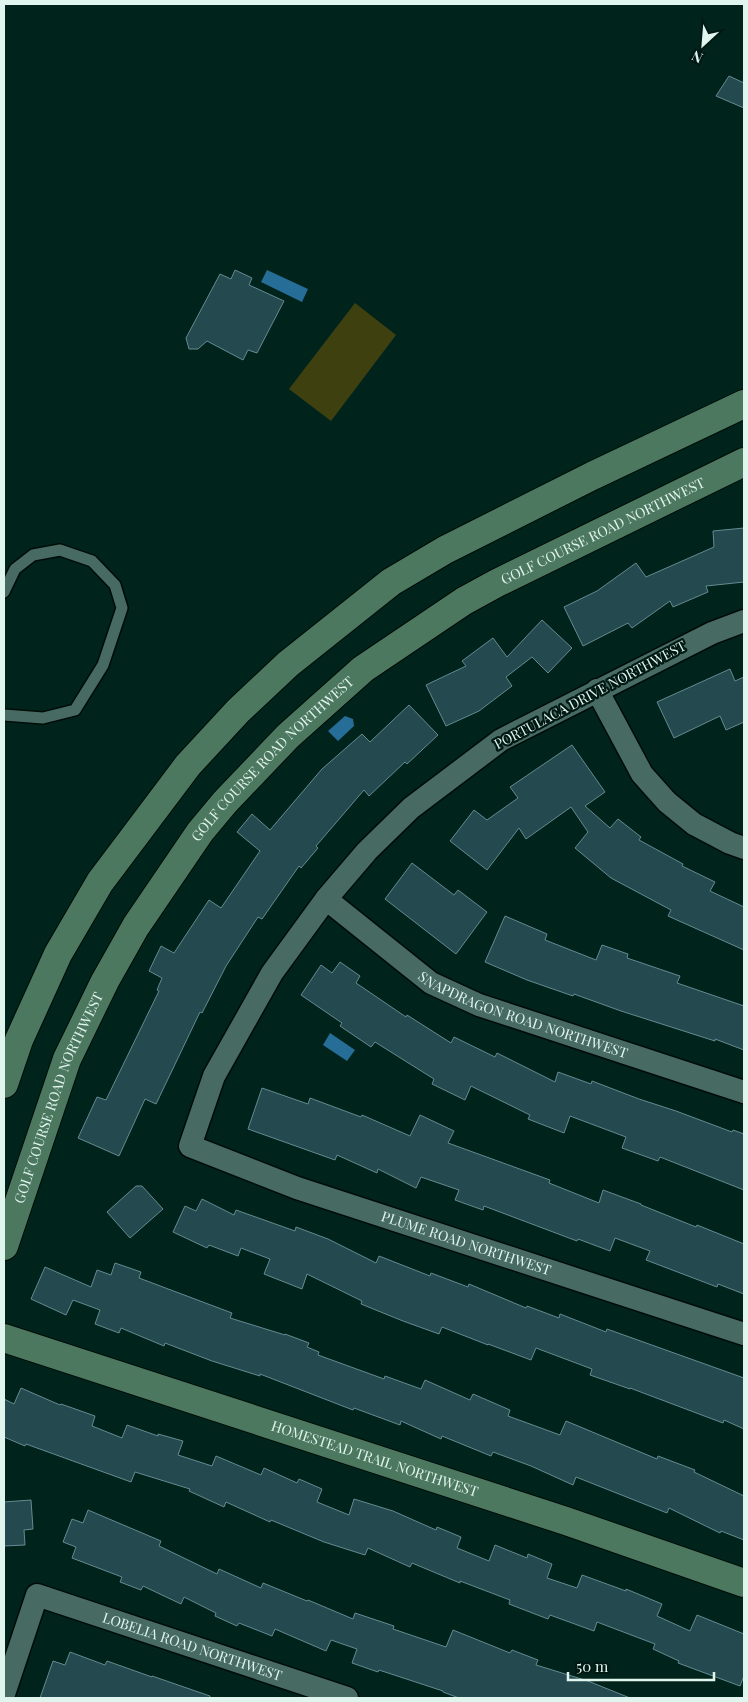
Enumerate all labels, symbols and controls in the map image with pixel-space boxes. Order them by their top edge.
north arrow [678,20,728,70]
text: N [688,46,706,68]
street label: GOLF COURSE ROAD NORTHWEST [497,473,708,589]
street label: PORTULACA DRIVE NORTHWEST [490,636,689,753]
street label: GOLF COURSE ROAD NORTHWEST [186,672,358,845]
street label: SNAPDRAGON ROAD NORTHWEST [415,967,631,1062]
street label: GOLF COURSE ROAD NORTHWEST [9,989,107,1206]
street label: PLUME ROAD NORTHWEST [379,1206,554,1279]
street label: HOMESTEAD TRAIL NORTHWEST [269,1416,481,1501]
street label: LOBELIA ROAD NORTHWEST [100,1607,285,1685]
scale bar [568,1650,714,1682]
text: 50 m [576,1656,609,1676]

